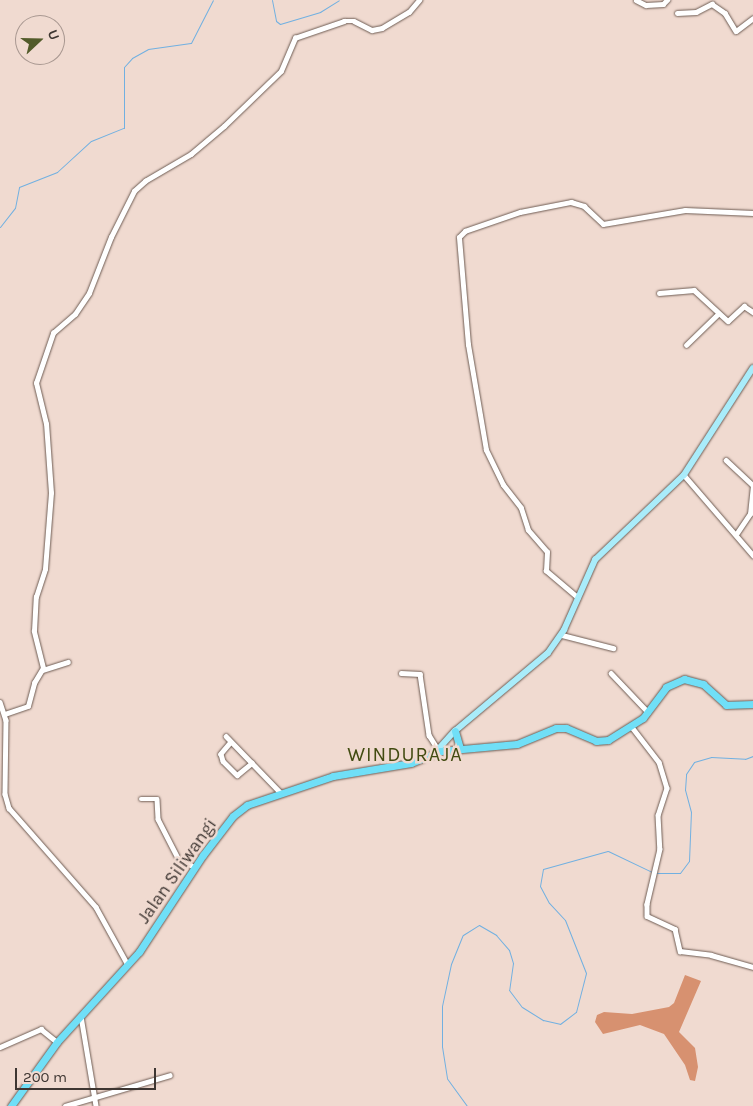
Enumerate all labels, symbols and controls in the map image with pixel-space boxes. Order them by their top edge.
north arrow [15,15,65,65]
text: U [44,27,63,42]
district label: WINDURAJA [346,742,464,766]
street label: Jalan Siliwangi [133,814,221,928]
scale bar [18,1058,159,1090]
text: 200 m [23,1068,67,1086]

